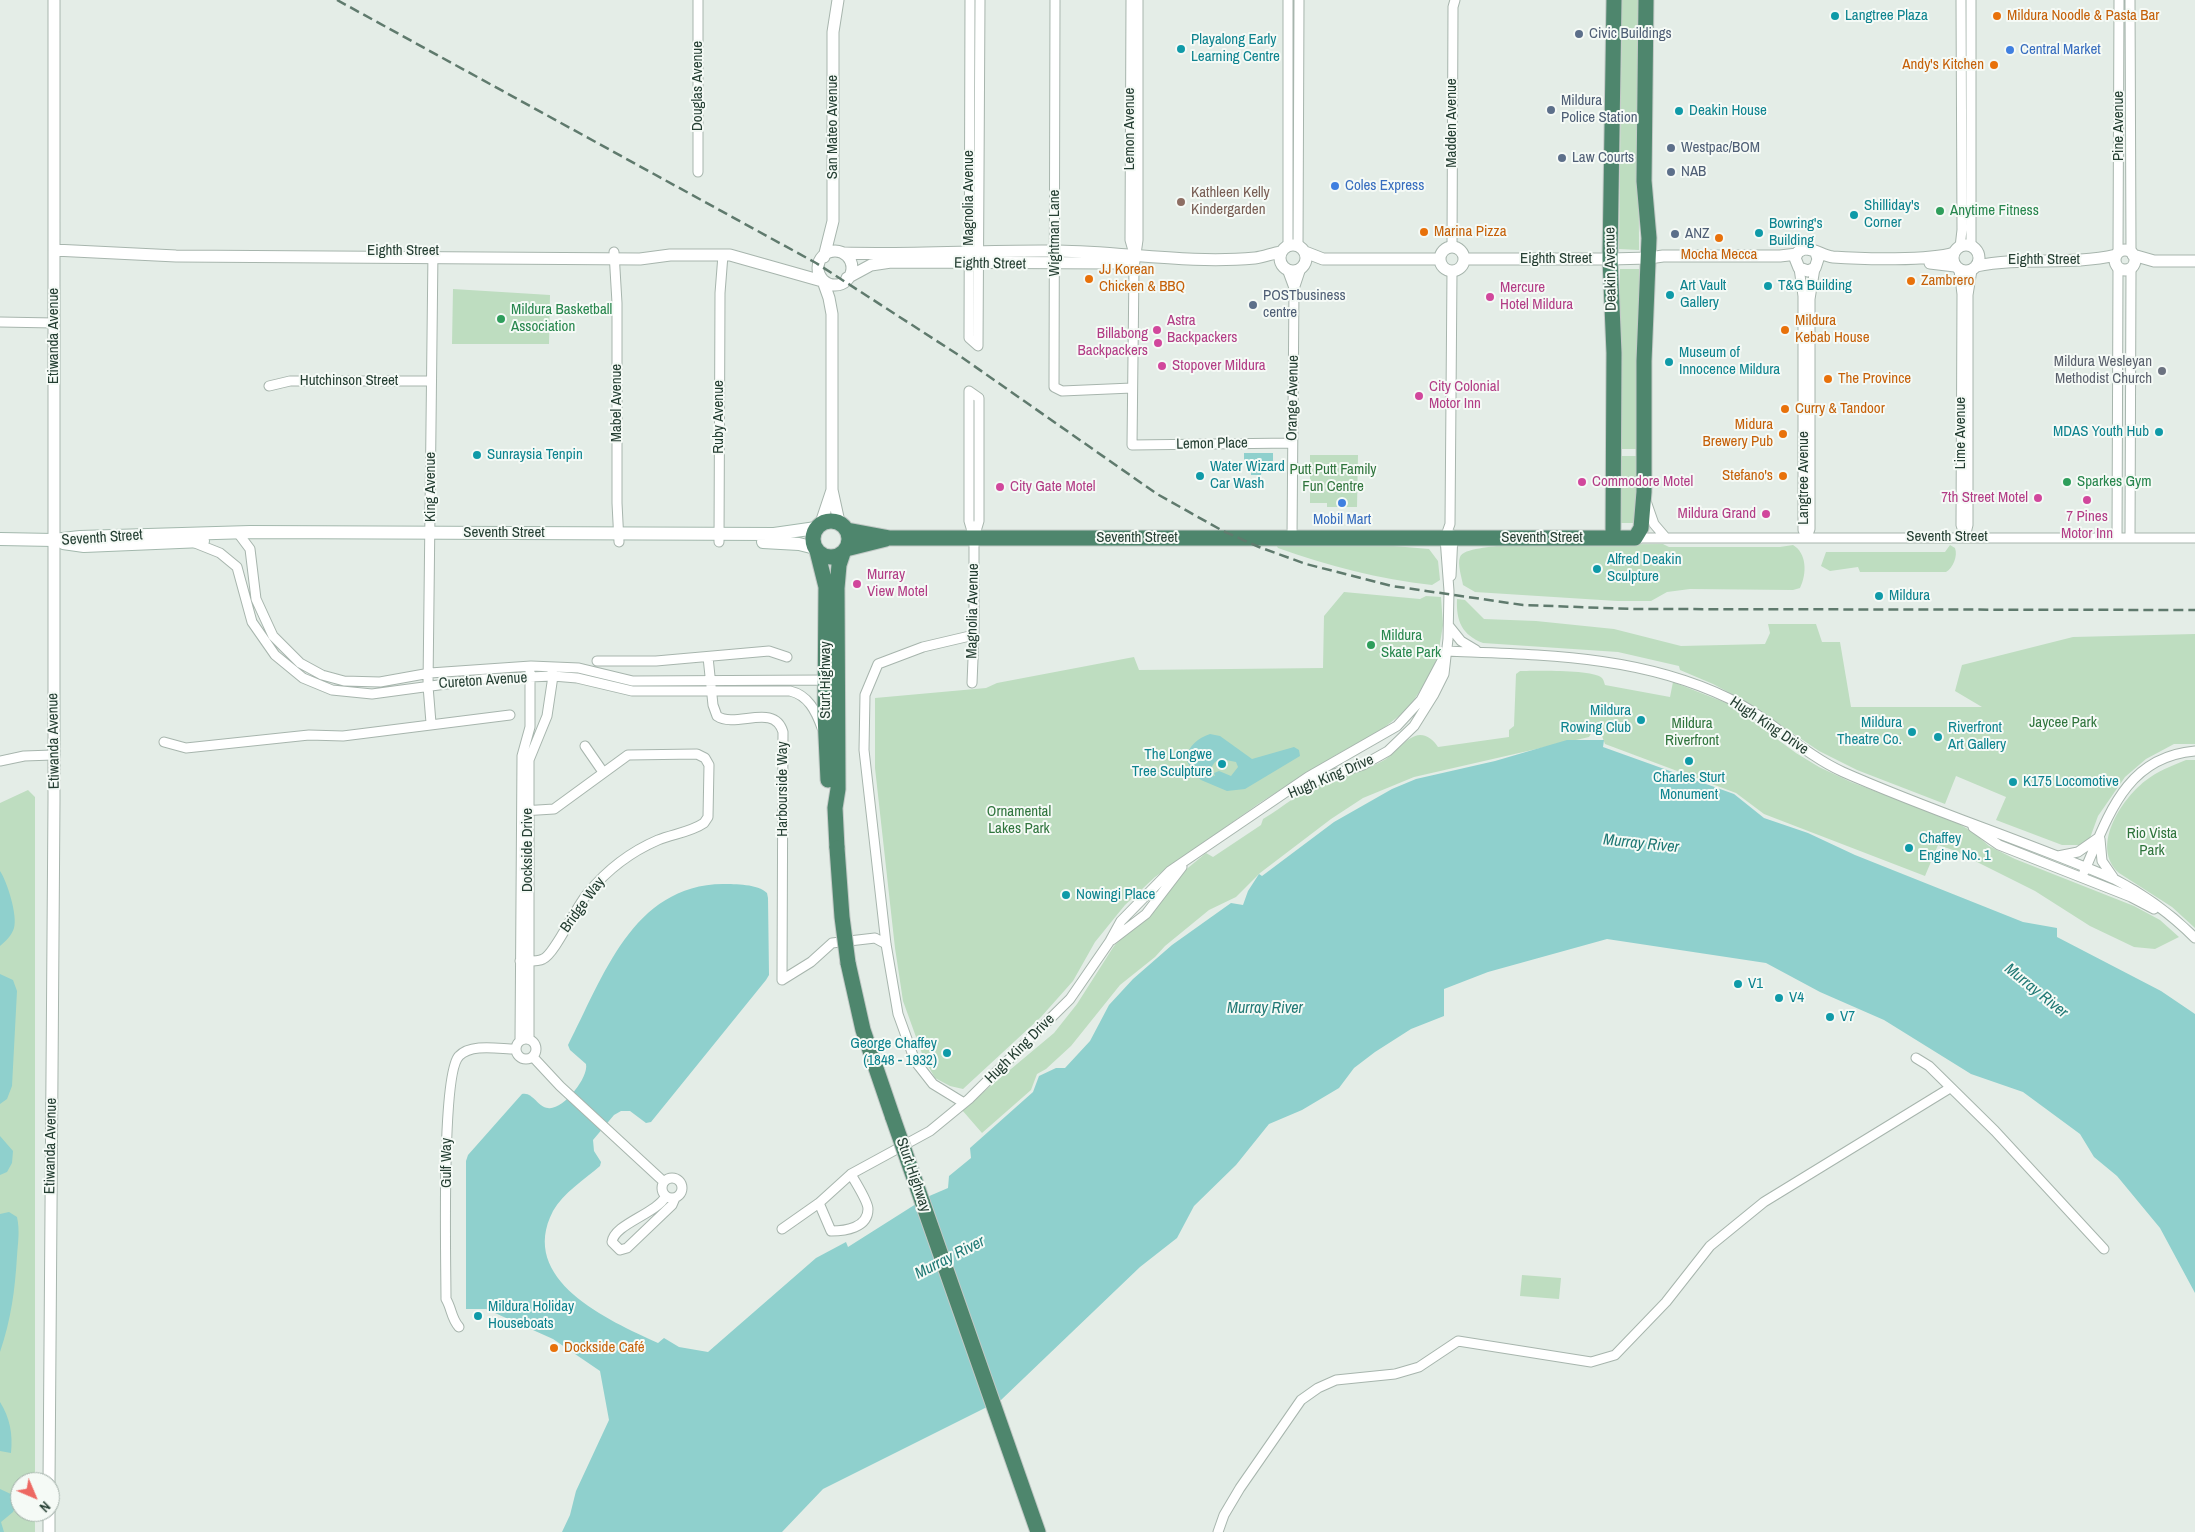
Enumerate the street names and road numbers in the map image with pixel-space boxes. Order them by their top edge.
street label: Douglas Avenue [689,41,707,131]
street label: San Mateo Avenue [824,75,842,179]
street label: Madden Avenue [1443,78,1461,168]
street label: Lemon Avenue [1121,88,1139,170]
street label: Pine Avenue [2110,91,2128,161]
street label: Magnolia Avenue [960,150,978,246]
street label: Wightman Lane [1046,190,1064,276]
street label: Deakin Avenue [1601,227,1621,311]
street label: Eighth Street [367,242,439,260]
street label: Eighth Street [1520,250,1592,268]
street label: Eighth Street [2008,251,2080,269]
street label: Eighth Street [954,254,1026,274]
street label: Etiwanda Avenue [45,288,63,384]
street label: Orange Avenue [1283,355,1303,441]
street label: Mabel Avenue [608,364,626,442]
street label: Hutchinson Street [300,372,398,390]
street label: Ruby Avenue [710,380,728,454]
street label: Lime Avenue [1952,397,1970,469]
street label: Langtree Avenue [1795,431,1813,525]
street label: Lemon Place [1176,434,1248,454]
street label: King Avenue [422,452,440,522]
street label: Seventh Street [463,524,545,542]
street label: Seventh Street [61,526,143,550]
street label: Seventh Street [1906,528,1988,546]
street label: Seventh Street [1096,529,1178,547]
street label: Seventh Street [1501,529,1583,547]
street label: Magnolia Avenue [963,563,983,659]
street label: Sturt Highway [817,641,835,719]
street label: Cureton Avenue [438,669,528,693]
street label: Etiwanda Avenue [44,693,64,789]
street label: Hugh King Drive [1726,693,1812,759]
street label: Harbourside Way [774,741,792,837]
street label: Hugh King Drive [1286,751,1376,803]
street label: Dockside Drive [519,808,537,892]
street label: Bridge Way [557,874,609,936]
street label: Hugh King Drive [981,1010,1059,1088]
street label: Etiwanda Avenue [41,1098,61,1194]
street label: Sturt Highway [892,1136,934,1214]
street label: Gulf Way [438,1138,456,1188]

